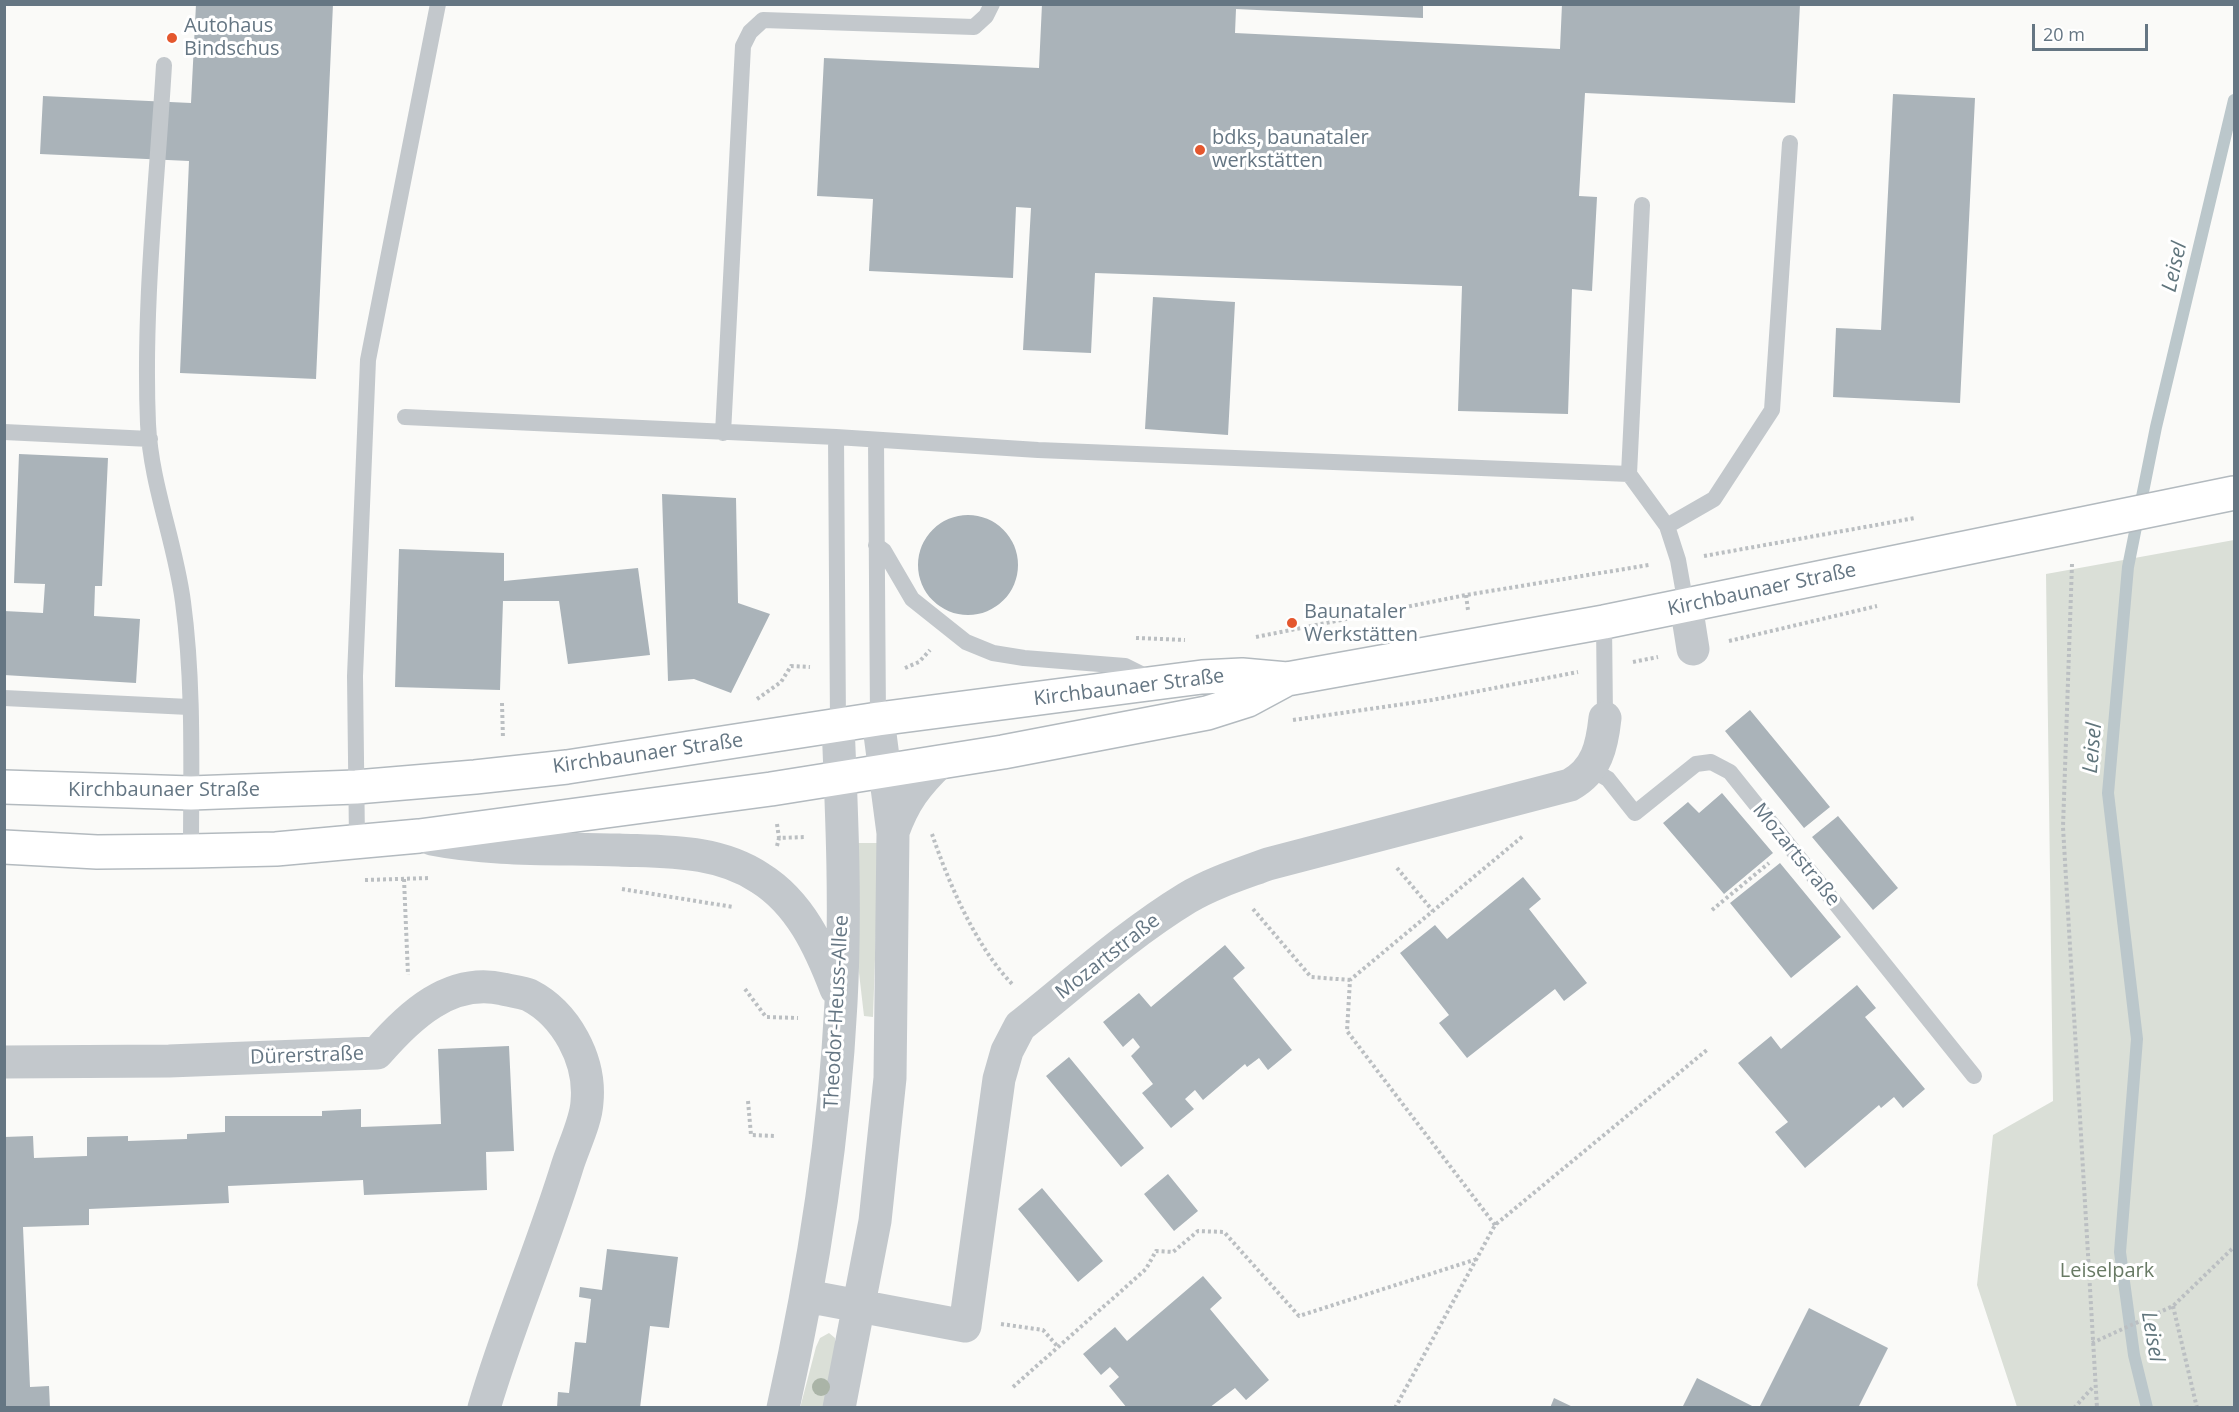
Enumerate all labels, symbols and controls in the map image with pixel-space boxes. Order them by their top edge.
scale bar [2035,12,2150,50]
place label: Autohaus Bindschus [184,14,280,61]
text: 20 m [2043,22,2085,46]
marker: Autohaus Bindschus [165,31,179,45]
place label: bdks, baunataler werkstätten [1212,126,1369,173]
marker: bdks, baunataler werkstätten [1193,143,1207,157]
water label: Leisel [2157,239,2193,295]
street label: Kirchbaunaer Straße [1666,558,1858,622]
place label: Baunataler Werkstätten [1304,600,1418,647]
marker: Baunataler Werkstätten [1285,616,1299,630]
street label: Kirchbaunaer Straße [1032,664,1226,712]
water label: Leisel [2078,722,2108,774]
street label: Kirchbaunaer Straße [551,729,745,779]
street label: Kirchbaunaer Straße [68,778,260,802]
street label: Mozartstraße [1747,799,1845,911]
street label: Mozartstraße [1051,909,1165,1005]
street label: Theodor-Heuss-Allee [820,914,854,1110]
street label: Dürerstraße [250,1042,364,1070]
park label: Leiselpark [2060,1259,2154,1283]
water label: Leisel [2135,1310,2169,1364]

